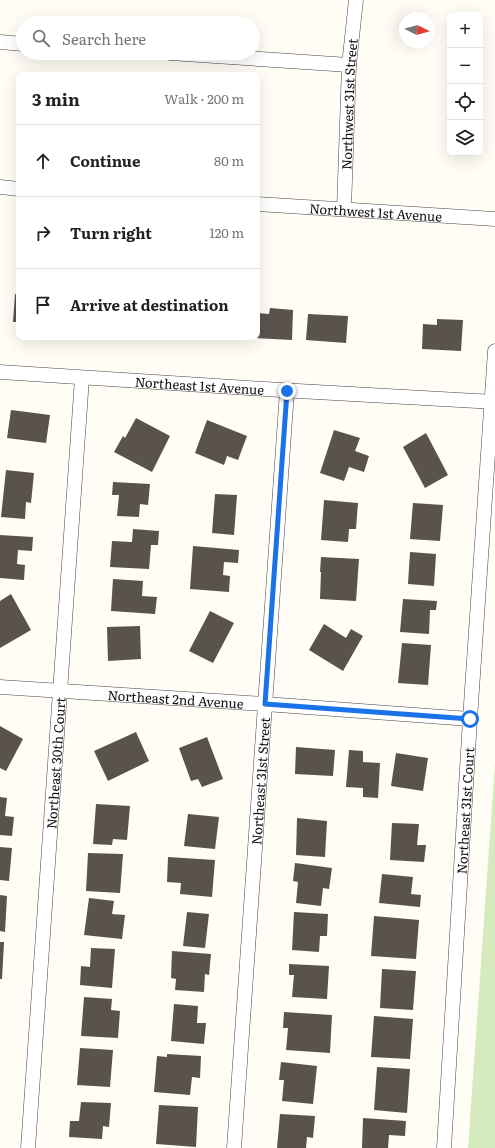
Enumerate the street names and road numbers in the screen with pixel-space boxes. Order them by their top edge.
street label: Northwest 31st Street [336,37,361,170]
street label: Northwest 1st Avenue [309,198,443,225]
street label: Northeast 1st Avenue [134,371,265,398]
street label: Northeast 2nd Avenue [107,684,245,712]
street label: Northeast 30th Court [41,696,69,830]
street label: Northeast 31st Street [246,716,274,845]
street label: Northeast 31st Court [451,746,478,875]

